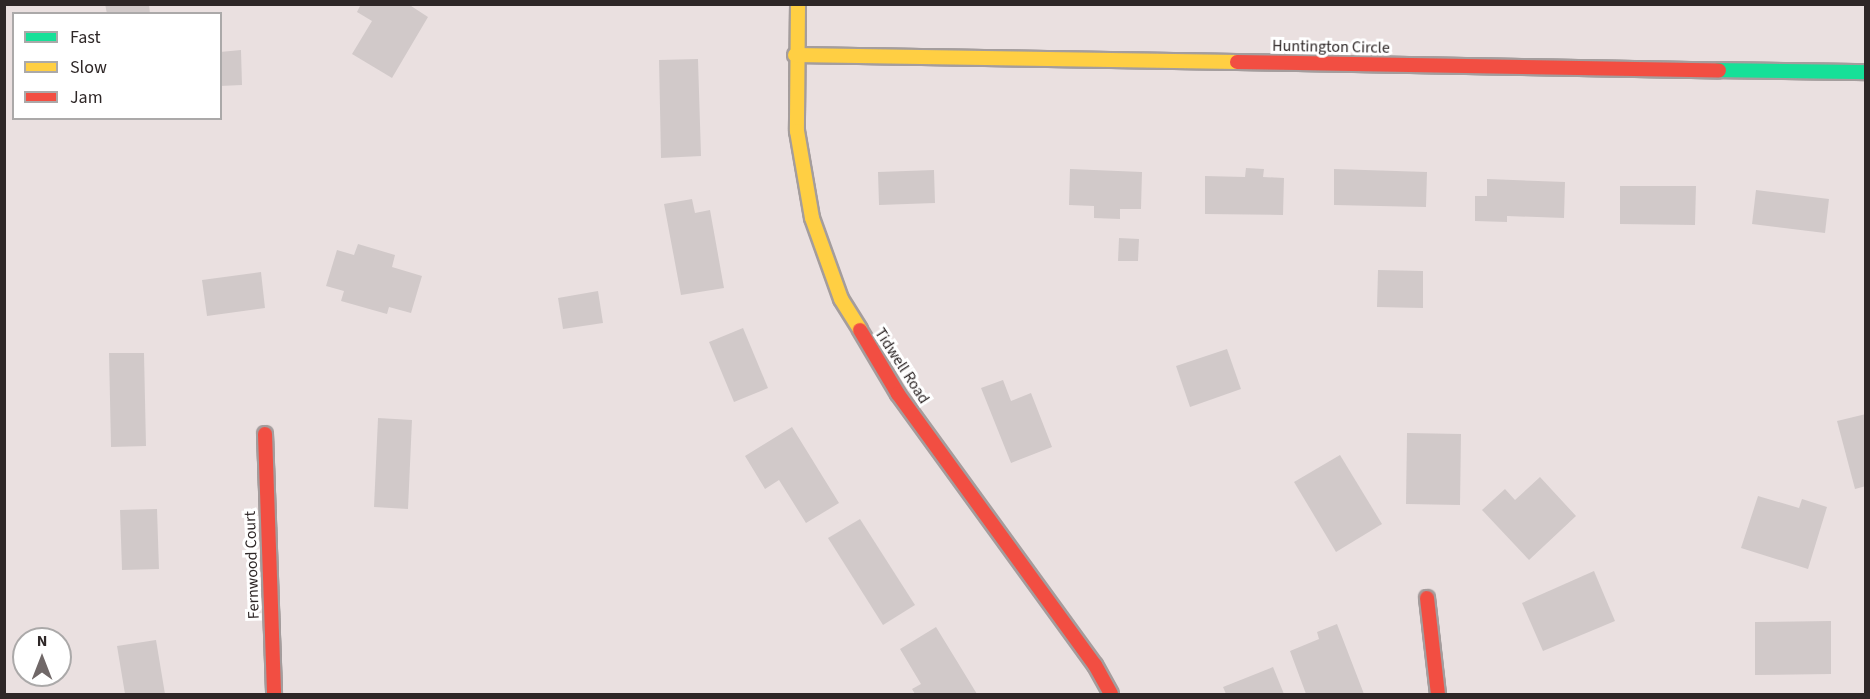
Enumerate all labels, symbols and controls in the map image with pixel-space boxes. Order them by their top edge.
legend [12,12,222,120]
text: Fast [70,25,101,50]
street label: Huntington Circle [1272,36,1390,58]
text: Slow [70,55,107,80]
text: Jam [70,85,103,110]
street label: Tidwell Road [870,325,934,407]
street label: Fernwood Court [241,511,263,619]
north arrow [12,627,72,687]
text: N [37,630,47,652]

